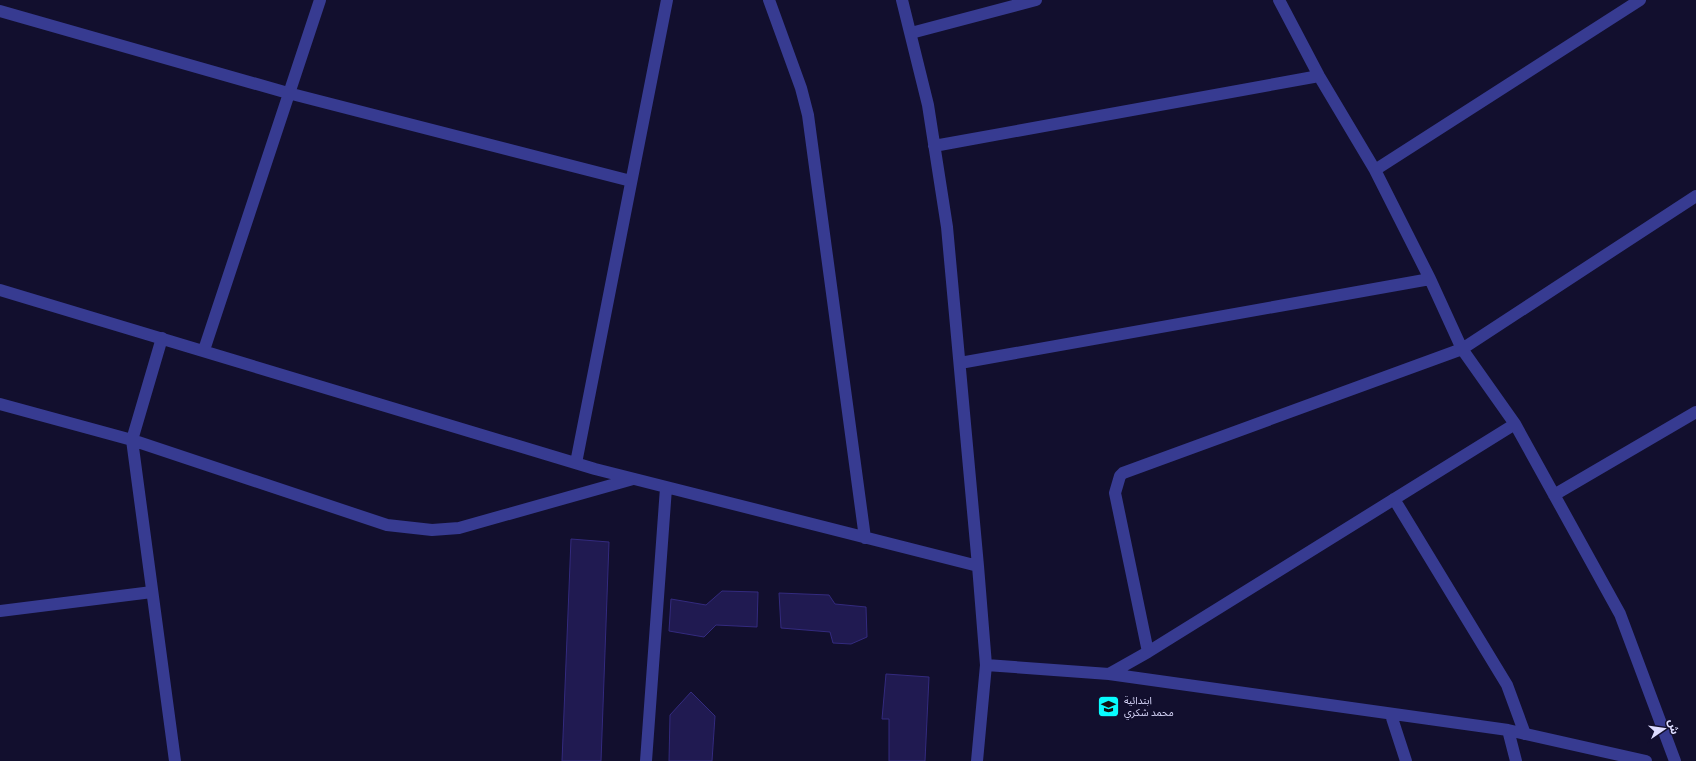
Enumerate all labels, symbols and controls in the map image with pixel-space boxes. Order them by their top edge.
school or university icon: ابتدائية محمد شكري [1095,693,1121,719]
place label: ابتدائية محمد شكري [1124,694,1174,720]
north arrow [1644,709,1684,749]
text: ش [1665,718,1682,736]

